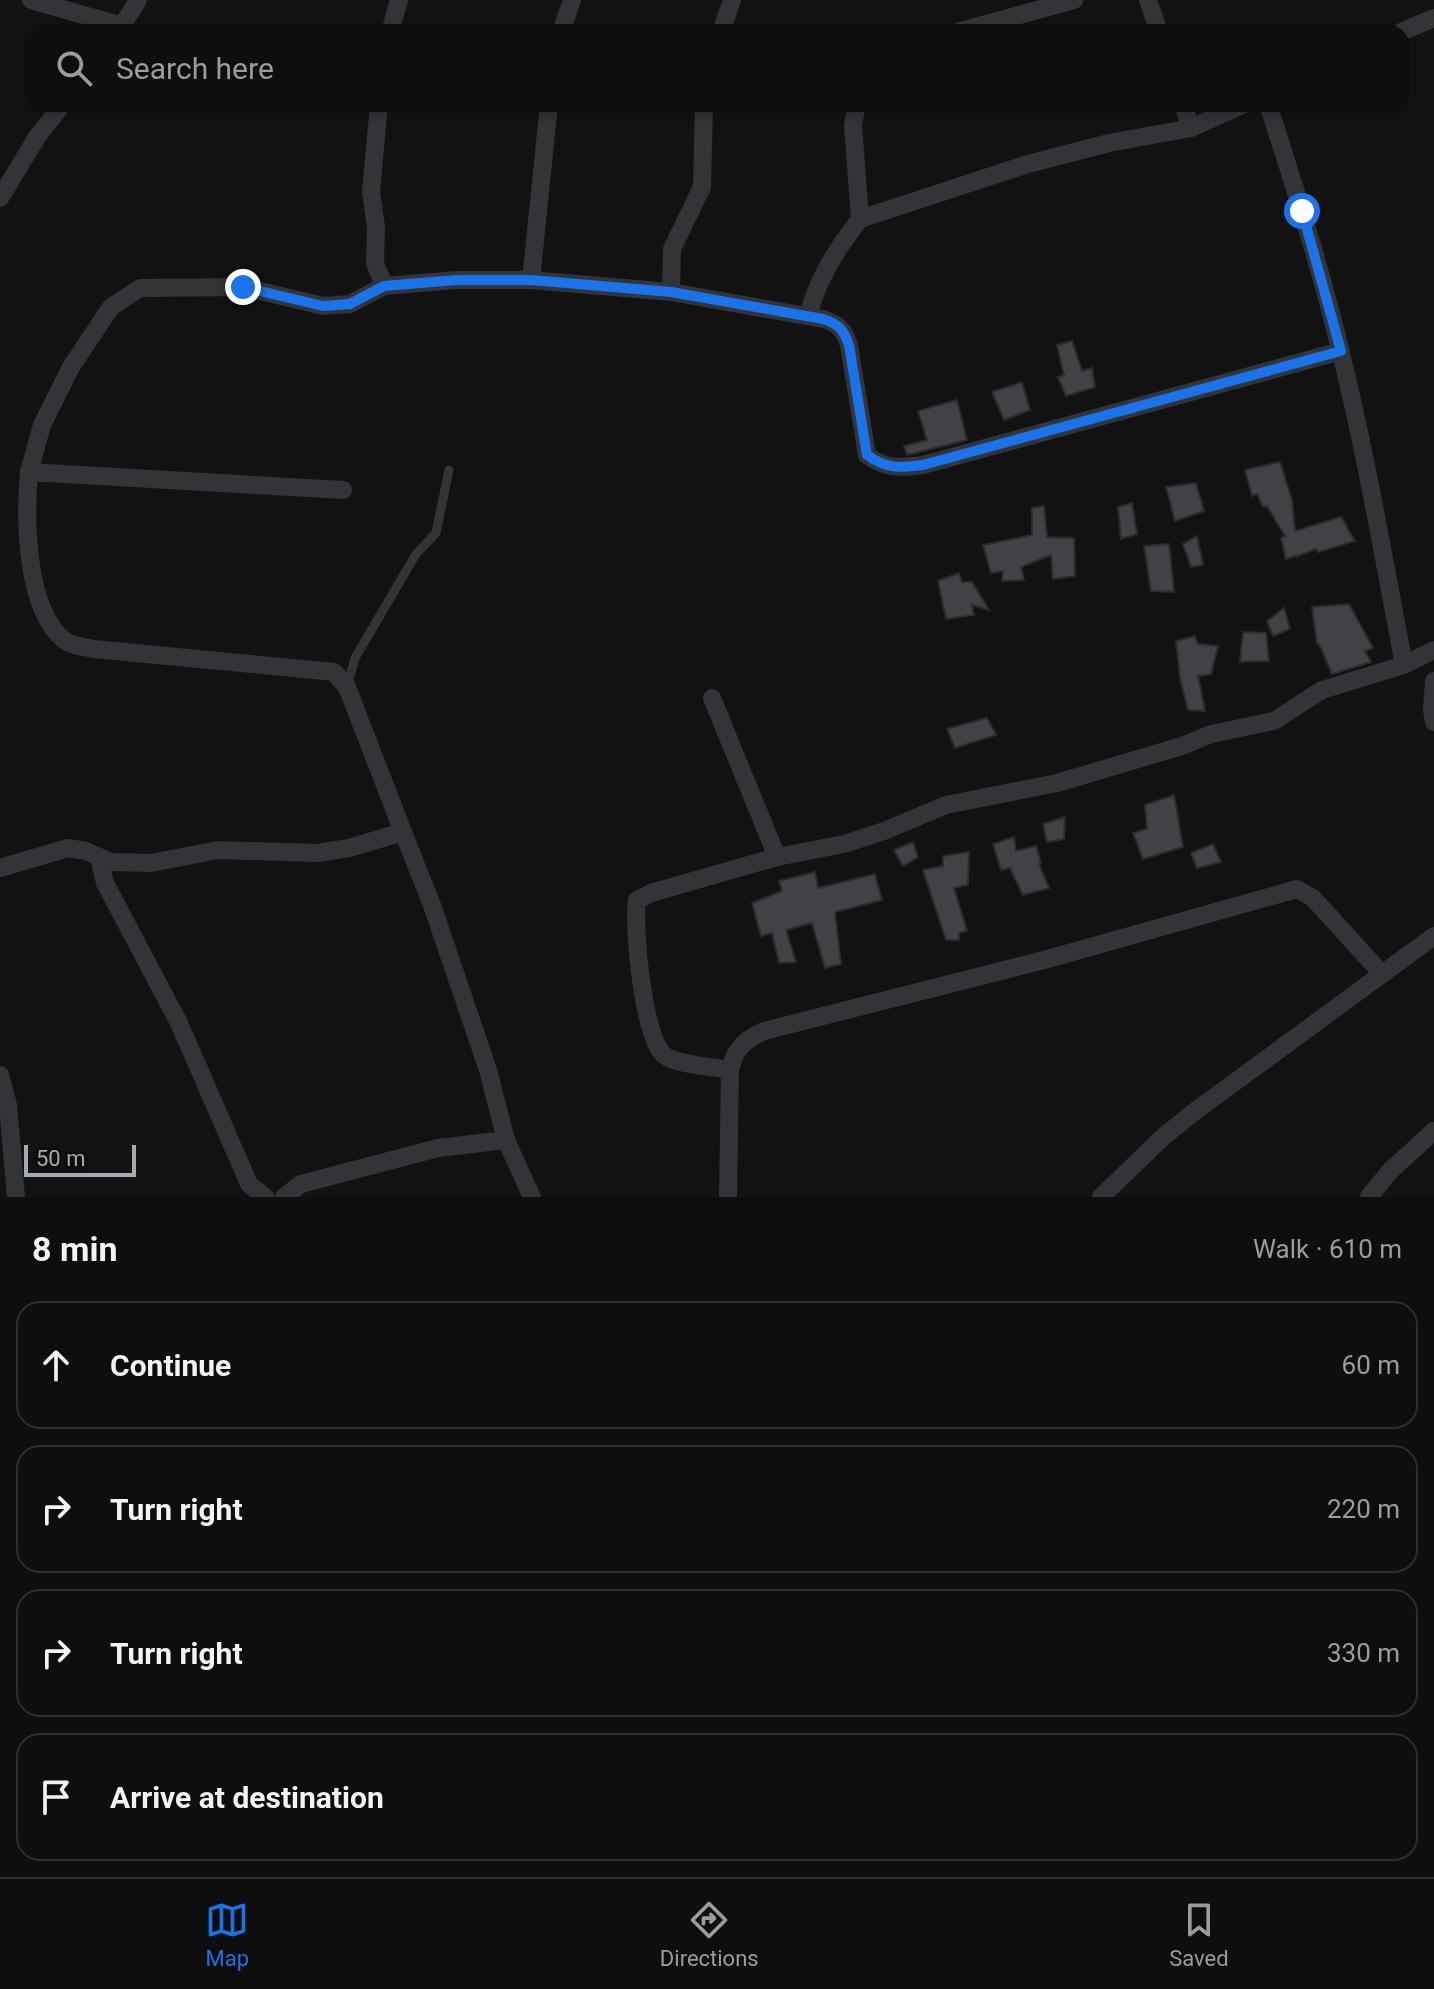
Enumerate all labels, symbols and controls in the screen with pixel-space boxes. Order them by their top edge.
search box [24,24,1410,112]
icon: search [52,46,96,90]
text: Search here [116,51,274,86]
route start [1284,193,1320,229]
route end [225,269,261,305]
scale bar [24,1141,136,1177]
text: 50 m [36,1146,85,1171]
text: 8 min [32,1229,117,1269]
text: Walk · 610 m [1253,1234,1402,1264]
icon: ahead [34,1343,78,1387]
text: Continue [110,1348,231,1383]
text: 60 m [1342,1350,1400,1380]
icon: right [34,1487,78,1531]
text: Turn right [110,1492,243,1527]
text: 220 m [1327,1494,1400,1524]
icon: right [34,1631,78,1675]
text: Turn right [110,1636,243,1671]
text: 330 m [1327,1638,1400,1668]
icon: arrive [34,1775,78,1819]
text: Arrive at destination [110,1780,384,1815]
tab: Map [205,1898,249,1971]
tab: Directions [660,1898,759,1971]
tab: Saved [1169,1898,1229,1971]

